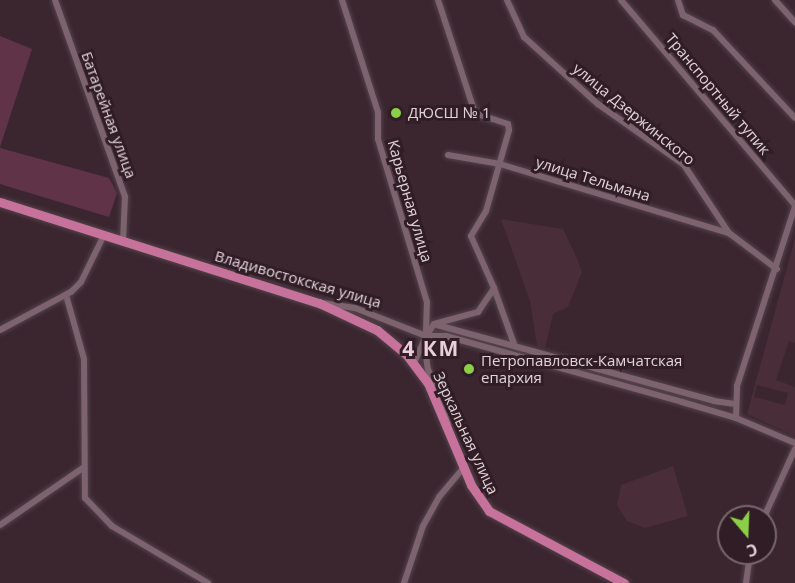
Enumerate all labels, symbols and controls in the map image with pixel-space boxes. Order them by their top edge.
street label: Транспортный тупик [662,30,774,158]
street label: Батарейная улица [78,49,140,181]
street label: улица Дзержинского [569,59,699,169]
place label: ДЮСШ № 1 [408,104,491,122]
marker: ДЮСШ № 1 [389,106,403,120]
street label: Карьерная улица [384,138,436,264]
street label: улица Тельмана [534,153,652,205]
street label: Владивостокская улица [213,247,383,311]
district label: 4 КМ [402,335,460,361]
place label: Петропавловск-Камчатская епархия [481,351,682,386]
marker: Петропавловск-Камчатская епархия [462,362,476,376]
street label: Зеркальная улица [430,369,502,497]
north arrow [717,505,777,565]
text: С [744,538,761,562]

